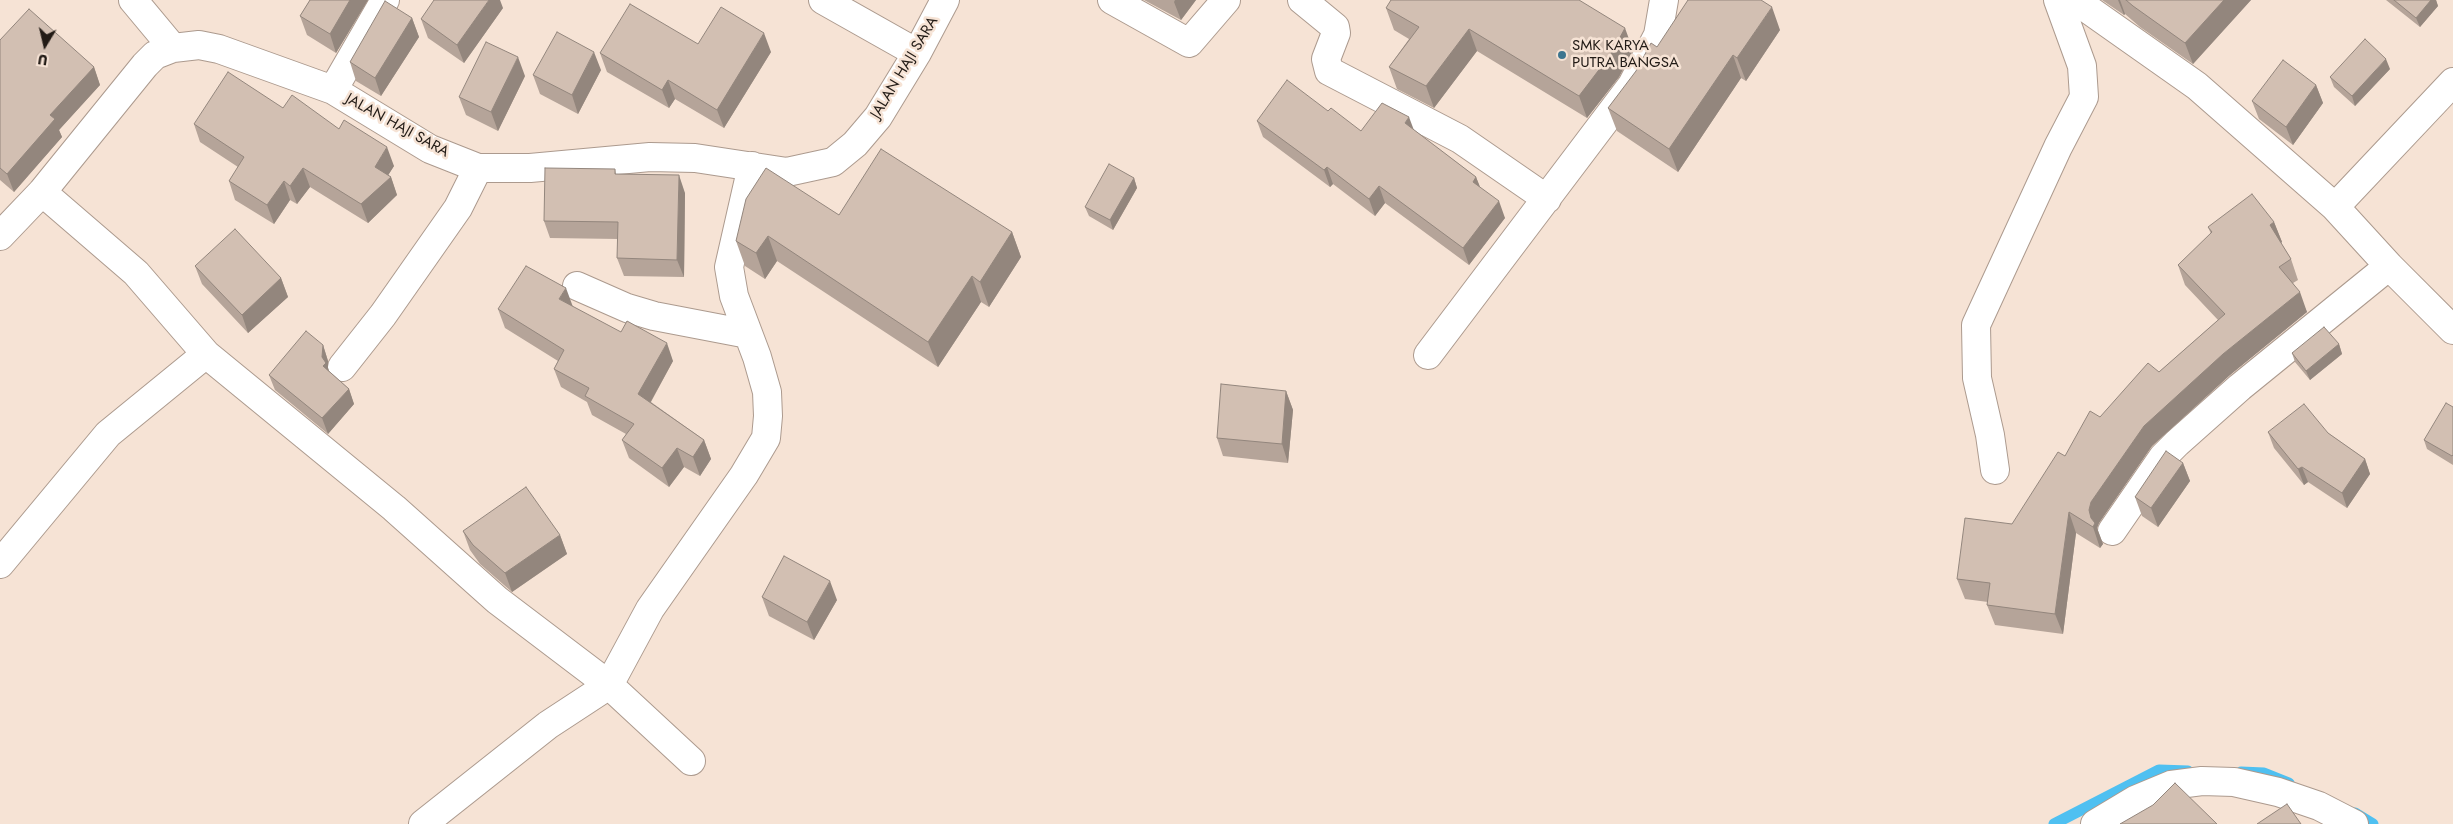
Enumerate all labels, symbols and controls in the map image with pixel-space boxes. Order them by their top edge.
street label: JALAN HAJI SARA [868,14,942,122]
north arrow [20,20,70,70]
place label: SMK KARYA PUTRA BANGSA [1572,37,1679,72]
text: U [36,49,49,70]
marker: SMK KARYA PUTRA BANGSA [1556,49,1568,61]
street label: JALAN HAJI SARA [342,90,452,162]

